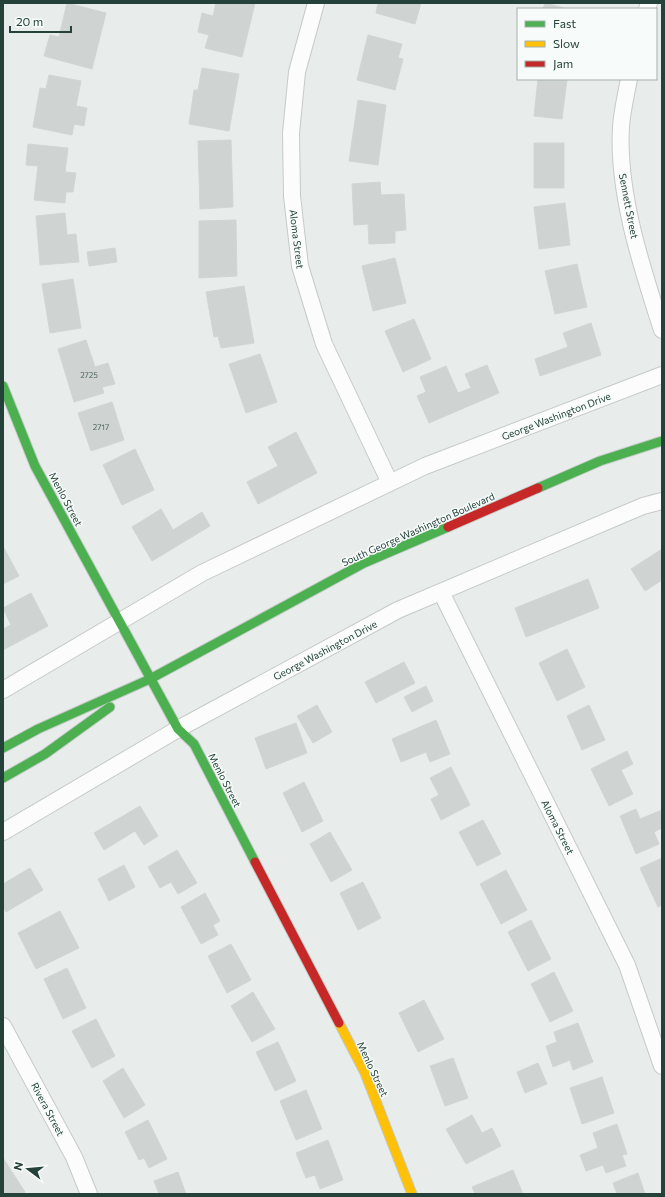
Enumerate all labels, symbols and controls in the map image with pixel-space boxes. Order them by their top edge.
scale bar [10,8,71,34]
legend [517,8,657,80]
text: 20 m [16,14,43,28]
text: Fast [553,16,576,30]
text: Slow [553,36,580,50]
text: Jam [553,56,573,71]
street label: Sennett Street [617,172,641,240]
street label: Aloma Street [287,209,307,269]
house number: 2725 [80,370,98,380]
street label: George Washington Drive [500,390,612,442]
house number: 2717 [93,422,109,432]
street label: Menlo Street [47,470,85,528]
street label: South George Washington Boulevard [340,490,497,568]
street label: George Washington Drive [271,618,379,682]
street label: Menlo Street [206,751,244,809]
street label: Aloma Street [539,798,577,856]
street label: Menlo Street [355,1040,391,1098]
street label: Rivera Street [29,1080,67,1138]
north arrow [8,1149,48,1189]
text: N [11,1160,25,1172]

